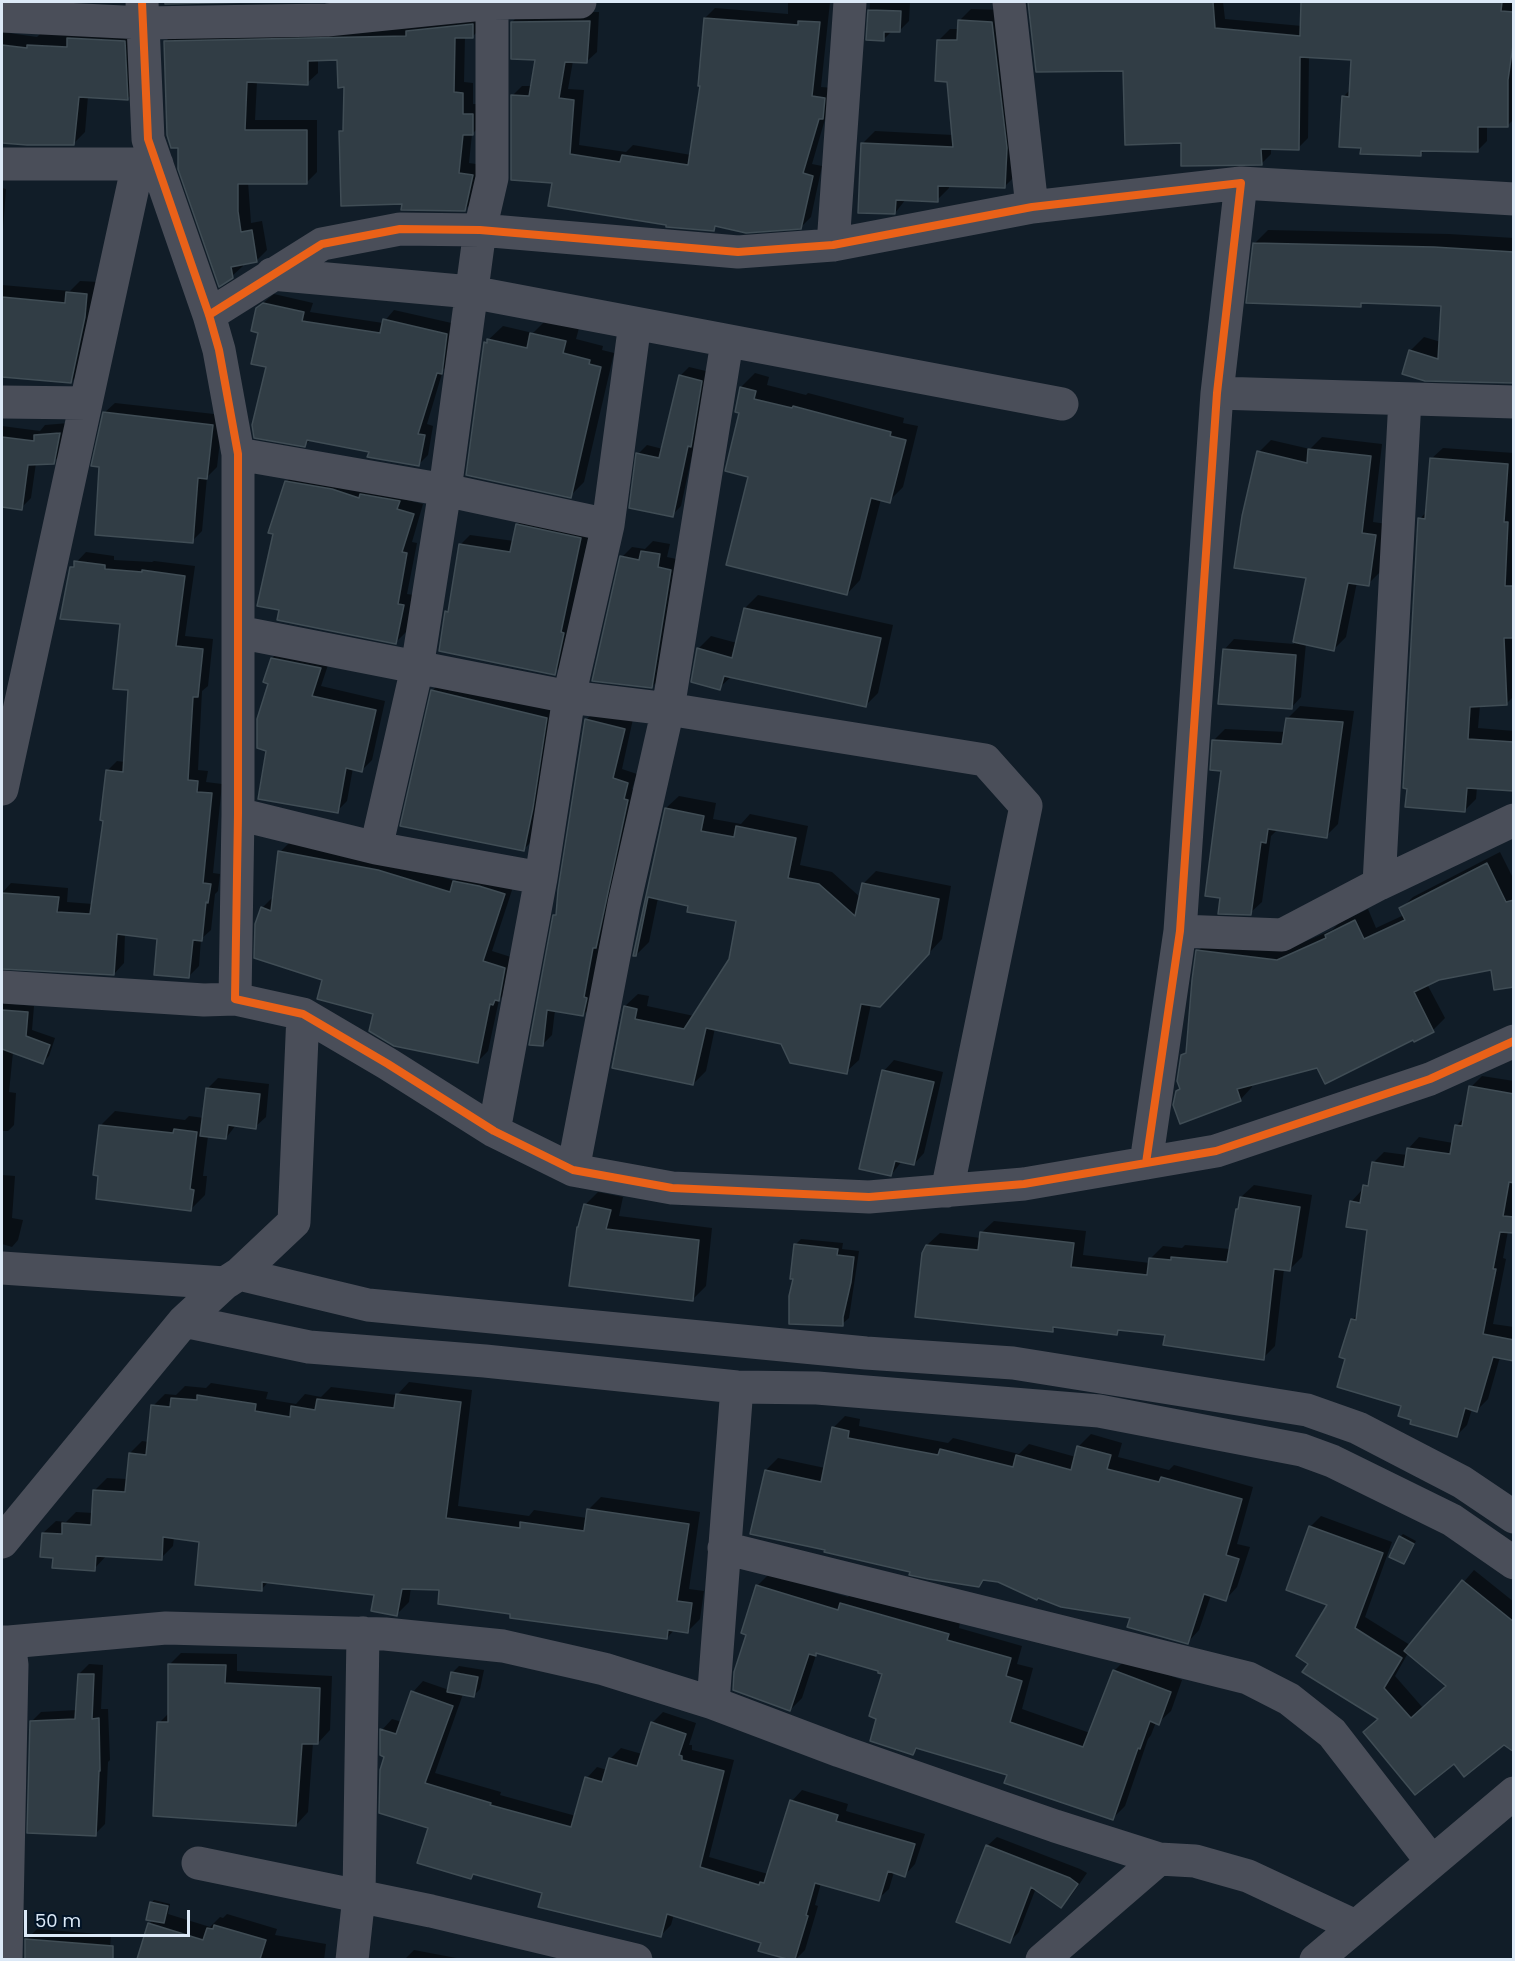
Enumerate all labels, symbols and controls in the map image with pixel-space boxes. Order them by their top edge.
scale bar [27,1898,194,1936]
text: 50 m [35,1908,81,1933]

